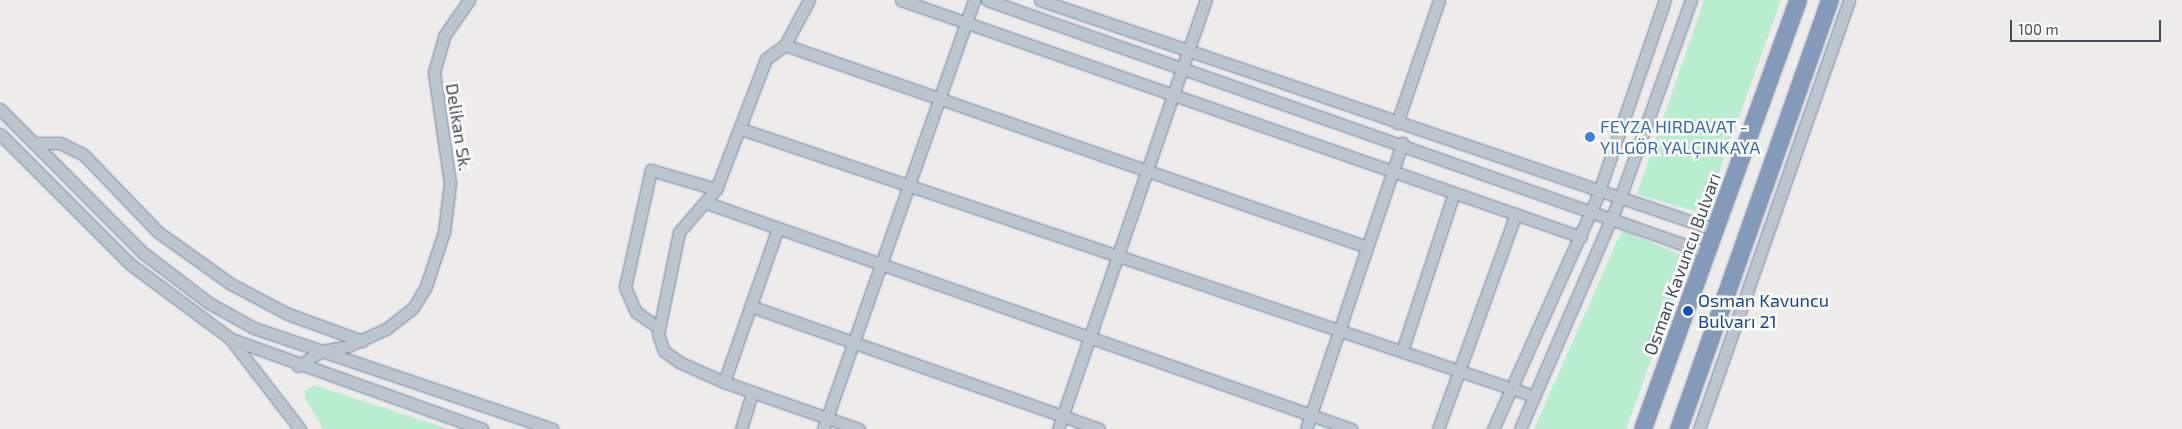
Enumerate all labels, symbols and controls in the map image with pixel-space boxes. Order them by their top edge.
scale bar [2012,10,2163,42]
text: 100 m [2018,20,2059,38]
street label: Delikan Sk. [441,82,477,172]
place label: FEYZA HIRDAVAT - YILGÖR YALÇINKAYA [1600,116,1761,158]
marker: FEYZA HIRDAVAT - YILGÖR YALÇINKAYA [1584,131,1596,143]
street label: Osman Kavuncu Bulvarı [1639,170,1725,358]
place label: Osman Kavuncu Bulvarı 21 [1698,290,1829,332]
marker: Osman Kavuncu Bulvarı 21 [1682,305,1694,317]

